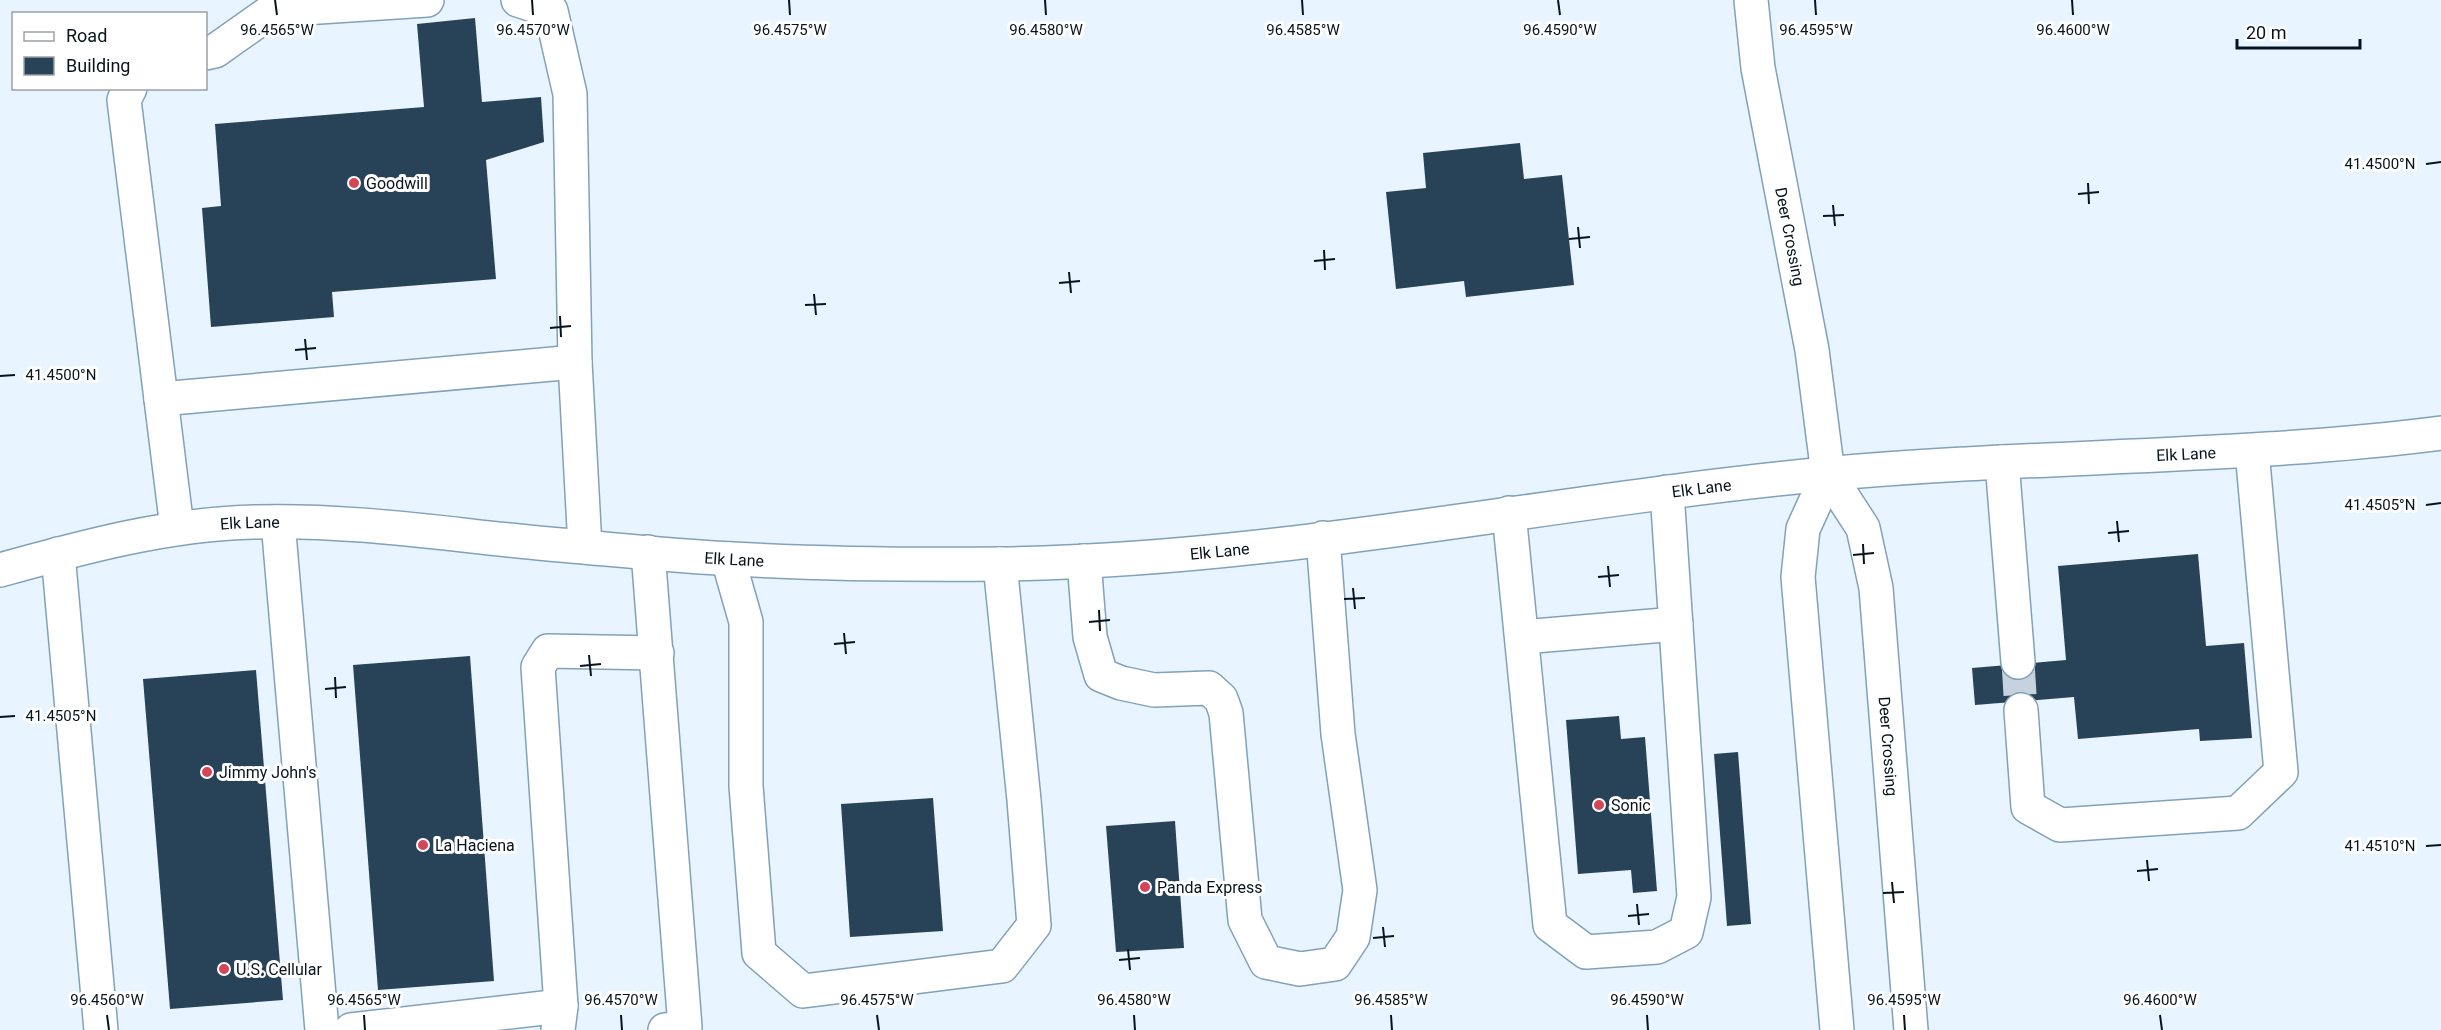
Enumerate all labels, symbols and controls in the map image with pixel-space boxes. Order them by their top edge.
legend [12,12,207,90]
scale bar [2237,12,2360,50]
text: 96.4565°W [240,21,314,39]
text: 96.4570°W [496,21,570,39]
text: 96.4575°W [753,21,827,39]
text: 96.4580°W [1009,21,1083,39]
text: 96.4585°W [1266,21,1340,39]
text: 96.4590°W [1523,21,1597,39]
text: 96.4595°W [1779,21,1853,39]
text: 96.4600°W [2036,21,2110,39]
text: 20 m [2246,22,2286,43]
text: Road [66,25,107,46]
text: Building [66,55,130,76]
text: 41.4500°N [2345,155,2415,173]
place label: Goodwill [366,174,428,193]
marker: Goodwill [347,176,361,190]
street label: Deer Crossing [1771,186,1809,288]
text: 41.4500°N [26,366,96,384]
street label: Elk Lane [2156,443,2216,465]
street label: Elk Lane [1671,475,1732,502]
text: 41.4505°N [2345,496,2415,514]
street label: Elk Lane [219,513,280,534]
street label: Elk Lane [1189,539,1250,564]
street label: Elk Lane [704,548,764,571]
street label: Deer Crossing [1875,696,1901,797]
text: 41.4505°N [26,707,96,725]
place label: Jimmy John's [219,763,317,782]
marker: Jimmy John's [200,765,214,779]
place label: Sonic [1611,796,1651,815]
marker: Sonic [1592,798,1606,812]
place label: La Haciena [435,836,515,855]
text: 41.4510°N [2345,837,2415,855]
marker: La Haciena [416,838,430,852]
place label: Panda Express [1157,878,1263,897]
marker: Panda Express [1138,880,1152,894]
place label: U.S. Cellular [236,960,322,979]
marker: U.S. Cellular [217,962,231,976]
text: 96.4560°W [70,991,144,1009]
text: 96.4565°W [327,991,401,1009]
text: 96.4570°W [584,991,658,1009]
text: 96.4575°W [840,991,914,1009]
text: 96.4580°W [1097,991,1171,1009]
text: 96.4585°W [1354,991,1428,1009]
text: 96.4590°W [1610,991,1684,1009]
text: 96.4595°W [1867,991,1941,1009]
text: 96.4600°W [2123,991,2197,1009]

